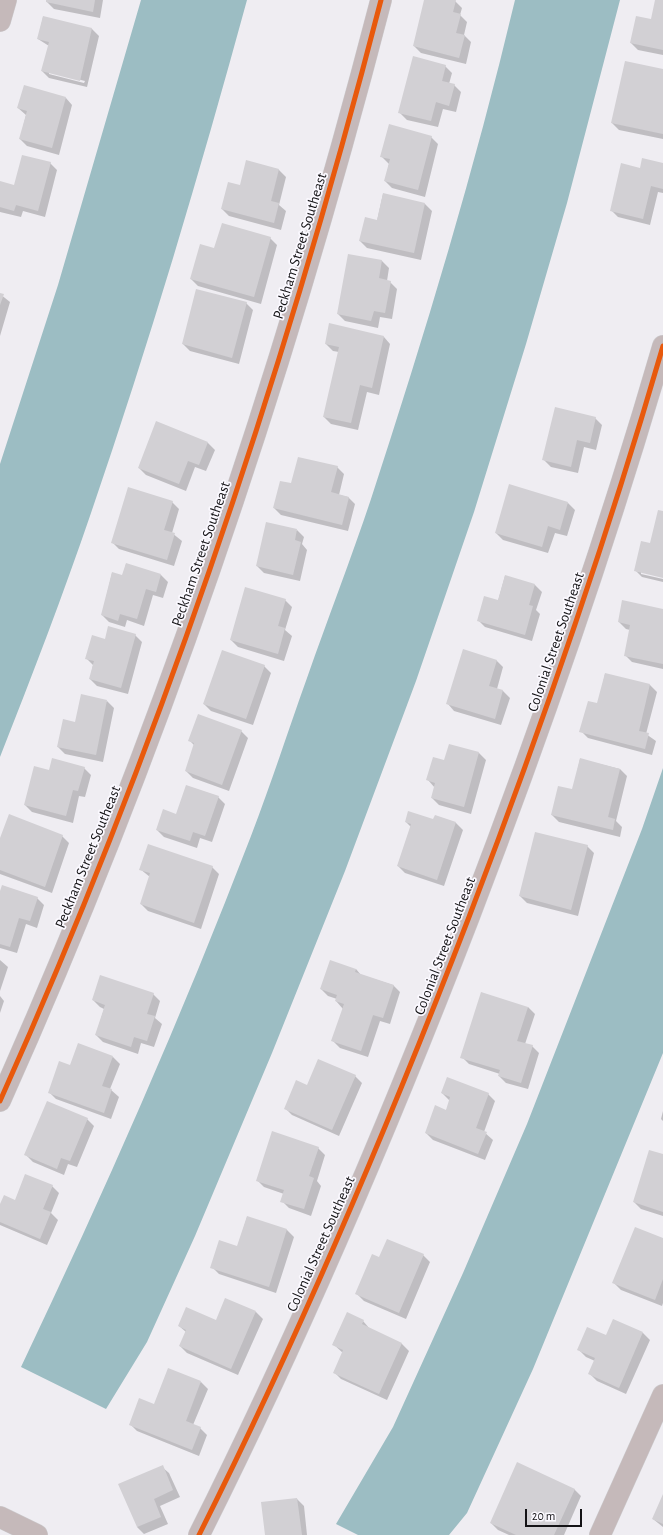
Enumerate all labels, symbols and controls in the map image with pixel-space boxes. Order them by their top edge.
street label: Peckham Street Southeast [269,171,331,321]
street label: Peckham Street Southeast [168,479,234,629]
street label: Colonial Street Southeast [524,570,588,714]
street label: Peckham Street Southeast [51,783,125,931]
street label: Colonial Street Southeast [410,874,480,1018]
street label: Colonial Street Southeast [283,1173,359,1315]
scale bar [527,1501,584,1527]
text: 20 m [532,1510,555,1522]

